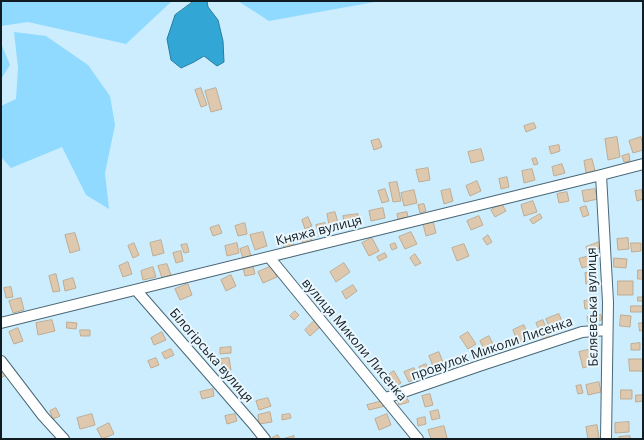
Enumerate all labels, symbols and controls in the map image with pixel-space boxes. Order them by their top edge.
street label: Княжа вулиця [274,213,364,249]
street label: Бєляєвська вулиця [584,247,602,367]
street label: вулиця Миколи Лисенка [298,276,410,404]
street label: Білогірська вулиця [166,306,256,406]
street label: провулок Миколи Лисенка [409,314,575,384]

